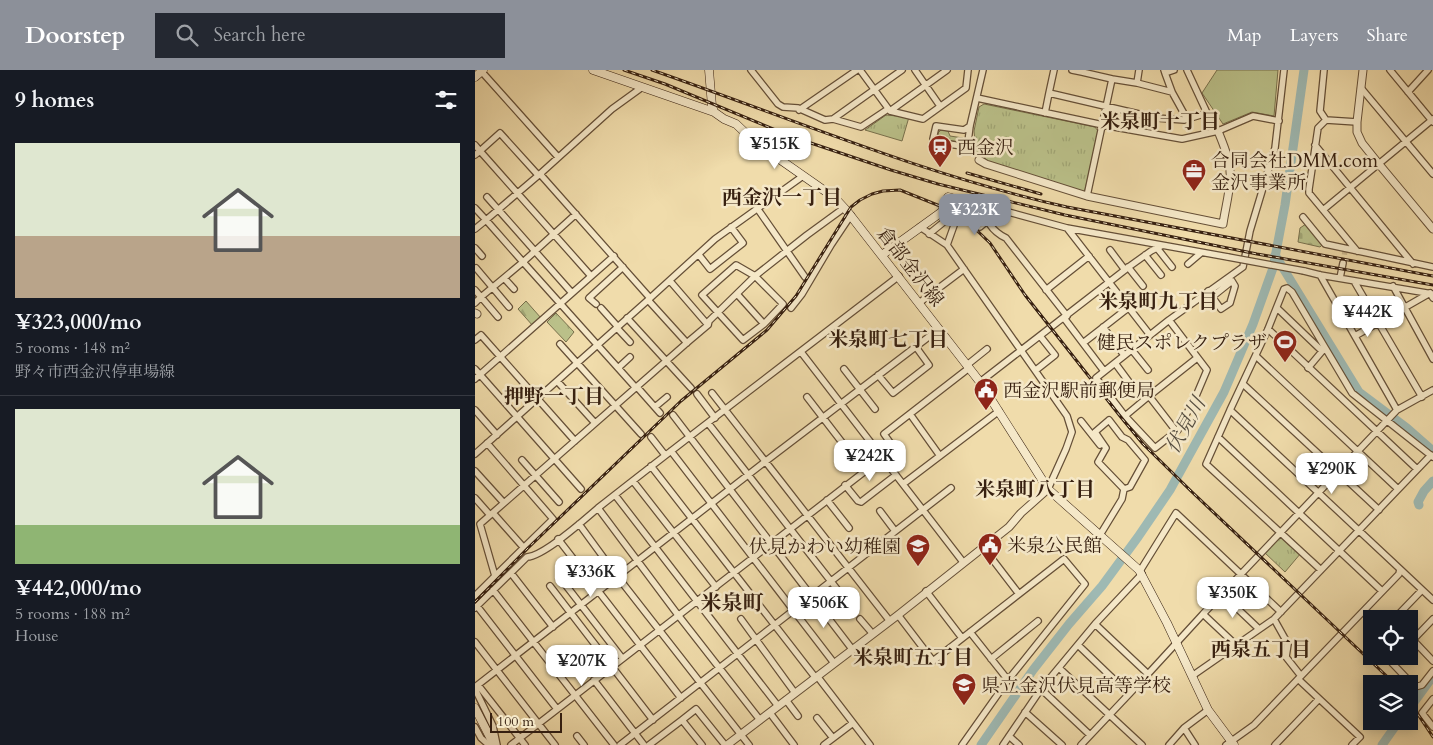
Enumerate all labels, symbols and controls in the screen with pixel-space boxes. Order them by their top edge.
search box [155,13,505,58]
text: Doorstep [25,19,125,52]
icon: search [173,21,201,49]
text: Search here [213,22,306,48]
text: Map [1227,23,1262,48]
text: Layers [1290,23,1339,48]
text: Share [1367,23,1408,48]
text: 9 homes [15,86,94,115]
icon: filters [432,86,460,114]
district label: 米泉町十丁目 [1100,108,1220,135]
pin: ¥515K [740,128,810,170]
text: ¥515K [750,133,800,155]
station icon: 西金沢 [927,134,953,168]
place label: 西金沢 [957,135,1014,161]
place label: 合同会社DMM.com 金沢事業所 [1211,148,1379,196]
office icon: 合同会社DMM.com 金沢事業所 [1181,158,1207,192]
icon: home [193,175,283,265]
district label: 西金沢一丁目 [722,184,842,211]
pin: ¥323K [940,194,1010,236]
text: ¥323K [950,199,1000,221]
street label: 倉部金沢線 [871,221,950,312]
district label: 米泉町九丁目 [1098,288,1218,315]
pin: ¥442K [1333,296,1403,338]
text: ¥442K [1343,301,1393,323]
text: ¥323,000/mo [15,308,141,337]
district label: 米泉町七丁目 [828,326,948,353]
sports icon: 健民スポレクプラザ [1272,329,1298,363]
place label: 健民スポレクプラザ [1096,330,1267,356]
text: 5 rooms · 148 m² [15,337,130,359]
text: 野々市西金沢停車場線 [15,361,175,383]
public building icon: 西金沢駅前郵便局 [973,377,999,411]
place label: 西金沢駅前郵便局 [1003,378,1155,404]
district label: 押野一丁目 [504,383,604,410]
water label: 伏見川 [1159,391,1213,458]
pin: ¥242K [835,440,905,482]
icon: home [193,442,283,532]
text: ¥242K [845,445,895,467]
pin: ¥290K [1297,452,1367,495]
text: ¥290K [1307,458,1357,480]
district label: 米泉町八丁目 [975,476,1095,503]
public building icon: 米泉公民館 [977,532,1003,566]
school or university icon: 伏見かわい幼稚園 [905,533,931,567]
place label: 米泉公民館 [1007,533,1102,559]
place label: 伏見かわい幼稚園 [749,534,901,560]
pin: ¥336K [556,556,626,598]
text: ¥336K [566,561,616,583]
text: ¥442,000/mo [15,574,141,603]
pin: ¥350K [1198,576,1268,619]
text: ¥350K [1208,582,1258,604]
pin: ¥506K [789,586,859,629]
district label: 米泉町 [701,589,764,618]
text: ¥506K [799,592,849,614]
text: 5 rooms · 188 m² [15,603,130,625]
map controls [1363,610,1418,730]
button: locate [1363,610,1418,665]
text: House [15,625,58,647]
district label: 西泉五丁目 [1211,636,1311,663]
pin: ¥207K [547,644,617,687]
district label: 米泉町五丁目 [853,644,973,671]
text: ¥207K [557,650,607,672]
school or university icon: 県立金沢伏見高等学校 [951,672,977,706]
place label: 県立金沢伏見高等学校 [981,673,1171,699]
button: layers [1363,675,1418,730]
scale bar [490,710,563,733]
text: 100 m [497,712,534,731]

